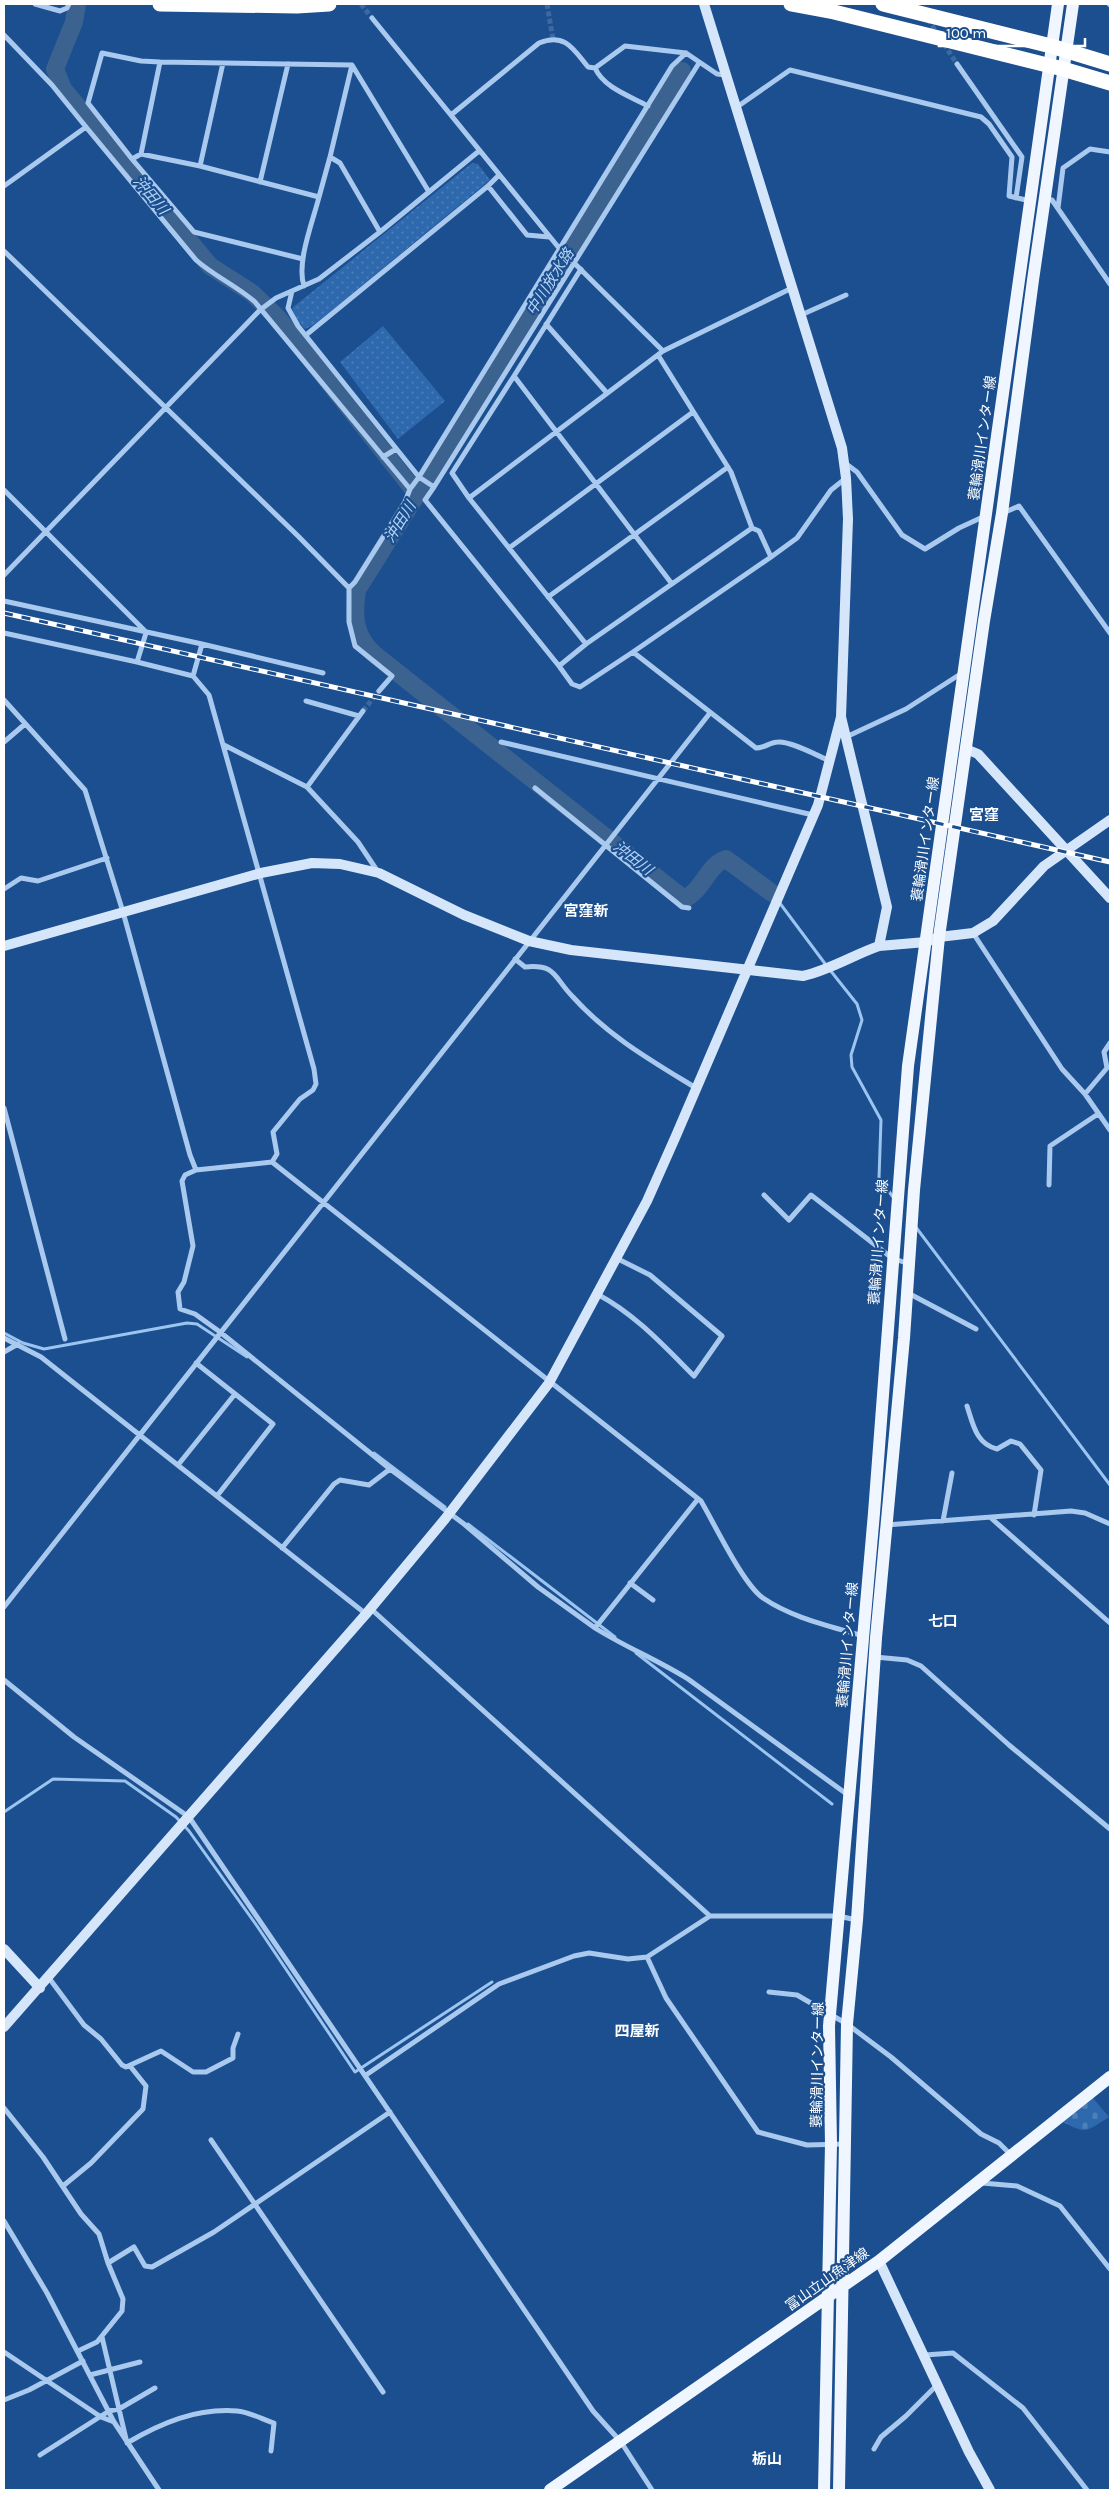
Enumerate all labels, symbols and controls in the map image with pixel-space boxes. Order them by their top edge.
scale bar [939,15,1085,47]
text: 100 m [946,24,986,42]
water label: 沖田川 [130,172,174,220]
water label: 中川放水路 [522,244,579,319]
street label: 蓑輪滑川インター線 [965,374,1000,502]
water label: 沖田川 [380,496,421,546]
street label: 蓑輪滑川インター線 [908,775,943,903]
district label: 宮窪 [969,806,999,824]
water label: 沖田川 [610,837,658,880]
district label: 宮窪新 [563,902,609,920]
street label: 蓑輪滑川インター線 [866,1179,891,1305]
street label: 蓑輪滑川インター線 [834,1582,861,1709]
district label: 七口 [928,1612,958,1630]
street label: 蓑輪滑川インター線 [808,2002,827,2128]
district label: 四屋新 [614,2022,660,2040]
street label: 富山立山魚津線 [782,2244,872,2314]
district label: 栃山 [752,2450,782,2468]

